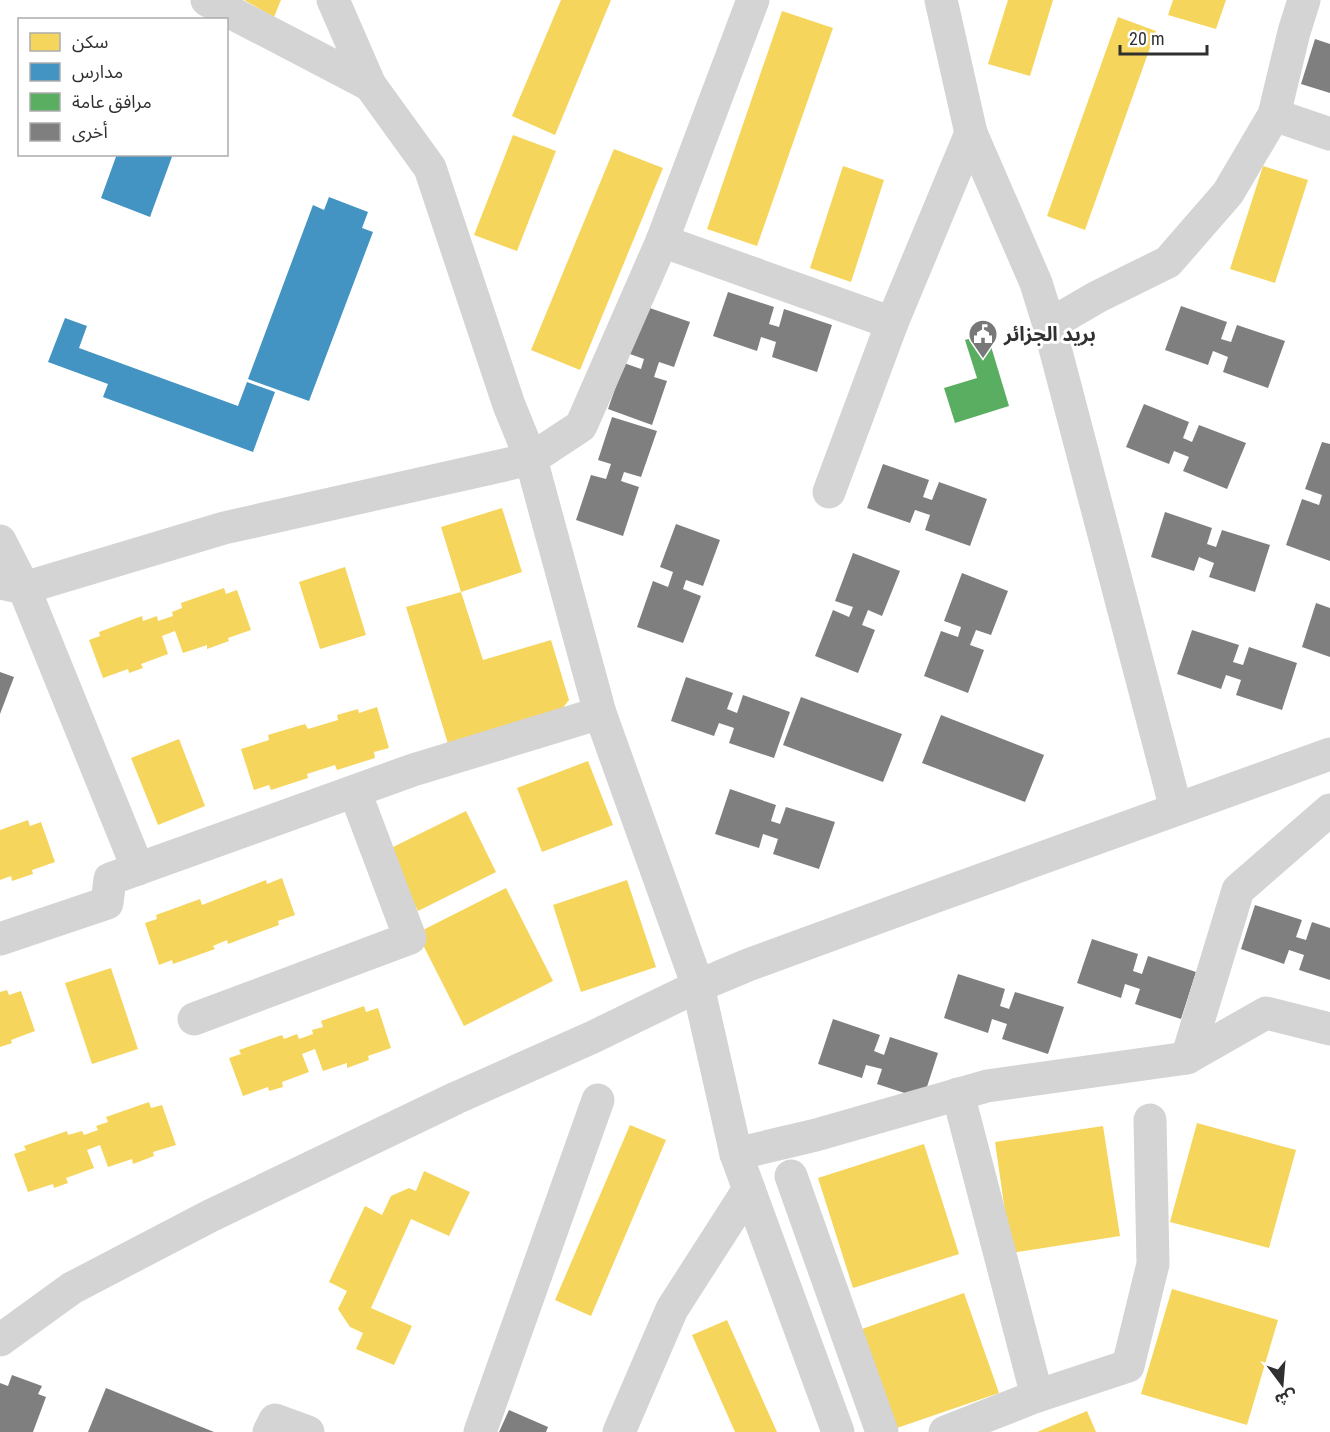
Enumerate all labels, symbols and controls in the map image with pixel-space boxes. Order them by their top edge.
legend [18,18,228,156]
scale bar [1120,18,1207,56]
text: 20 m [1129,28,1164,49]
text: سكن [72,31,108,53]
text: مدارس [72,61,123,83]
text: مرافق عامة [72,91,152,113]
text: أخرى [72,121,108,143]
public building icon: بريد الجزائر [967,318,999,360]
place label: بريد الجزائر [1003,322,1096,346]
north arrow [1252,1354,1312,1414]
text: ش [1273,1386,1299,1410]

